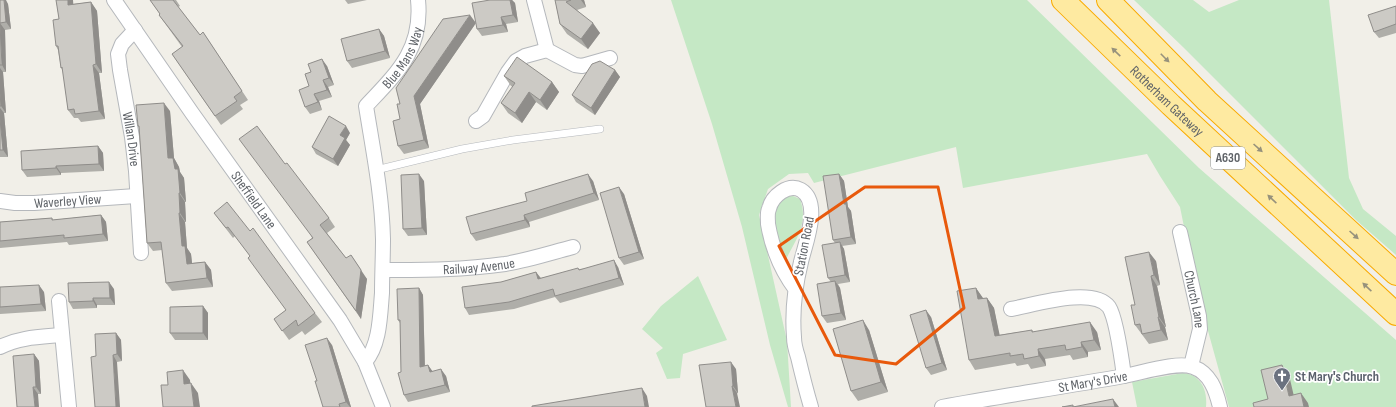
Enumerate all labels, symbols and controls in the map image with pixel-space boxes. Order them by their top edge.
street label: Blue Mans Way [378,25,426,92]
one-way arrow [1111,47,1121,57]
one-way arrow [1160,53,1170,63]
street label: Rotherham Gateway [1127,62,1208,140]
street label: Willan Drive [119,110,144,167]
one-way arrow [1253,143,1264,152]
road number: A630 [1211,147,1245,169]
street label: Sheffield Lane [228,168,280,232]
street label: Waverley View [34,190,102,211]
one-way arrow [1267,194,1277,204]
street label: Station Road [790,215,818,277]
one-way arrow [1349,231,1359,240]
street label: Railway Avenue [443,254,516,278]
street label: Church Lane [1180,269,1208,329]
one-way arrow [1363,283,1372,292]
church icon: St Mary's Church [1272,366,1292,391]
street label: St Mary's Drive [1057,367,1129,396]
place label: St Mary's Church [1295,368,1379,385]

